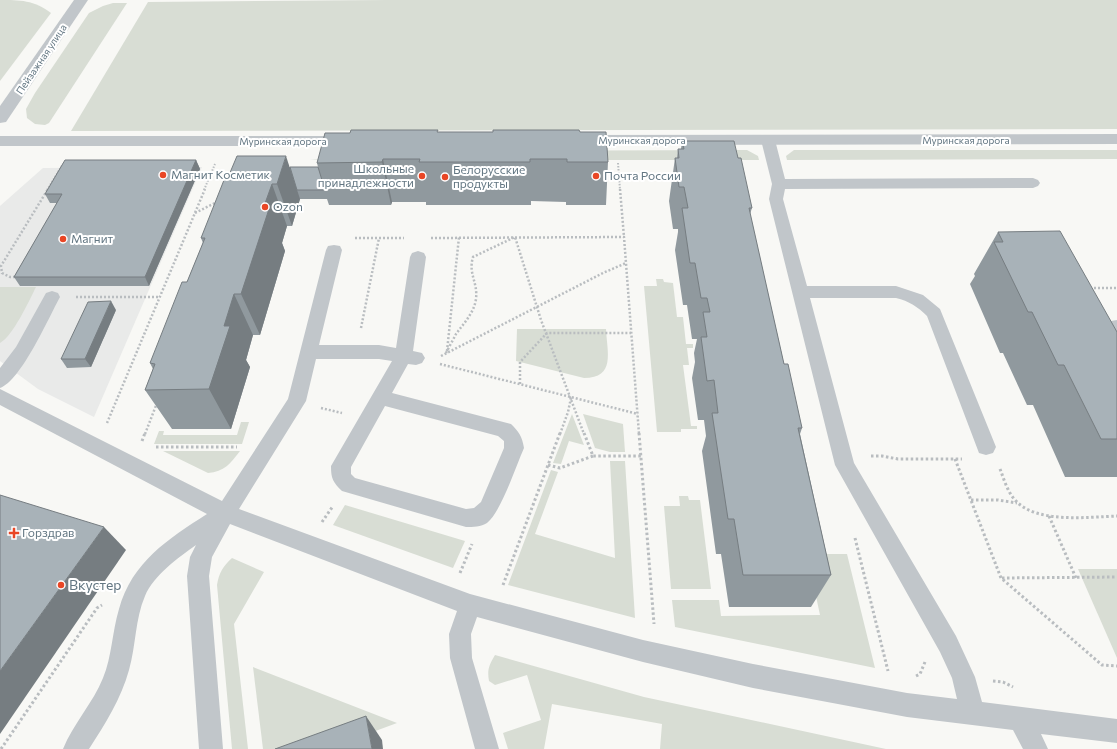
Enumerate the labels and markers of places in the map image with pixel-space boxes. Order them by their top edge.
place label: Школьные принадлежности [318,161,414,189]
place label: Белорусские продукты [453,162,525,190]
place label: Магнит Косметик [171,167,271,181]
place label: Почта России [604,168,681,182]
marker: Магнит Косметик [158,170,168,180]
marker: Школьные принадлежности [417,171,427,181]
marker: Почта России [591,171,601,181]
marker: Белорусские продукты [440,172,450,182]
place label: Ozon [273,199,303,213]
marker: Ozon [260,202,270,212]
place label: Магнит [71,231,114,245]
marker: Магнит [58,234,68,244]
place label: Горздрав [22,525,74,539]
marker: Горздрав [9,528,19,538]
place label: Вкустер [69,576,122,593]
marker: Вкустер [56,580,66,590]

